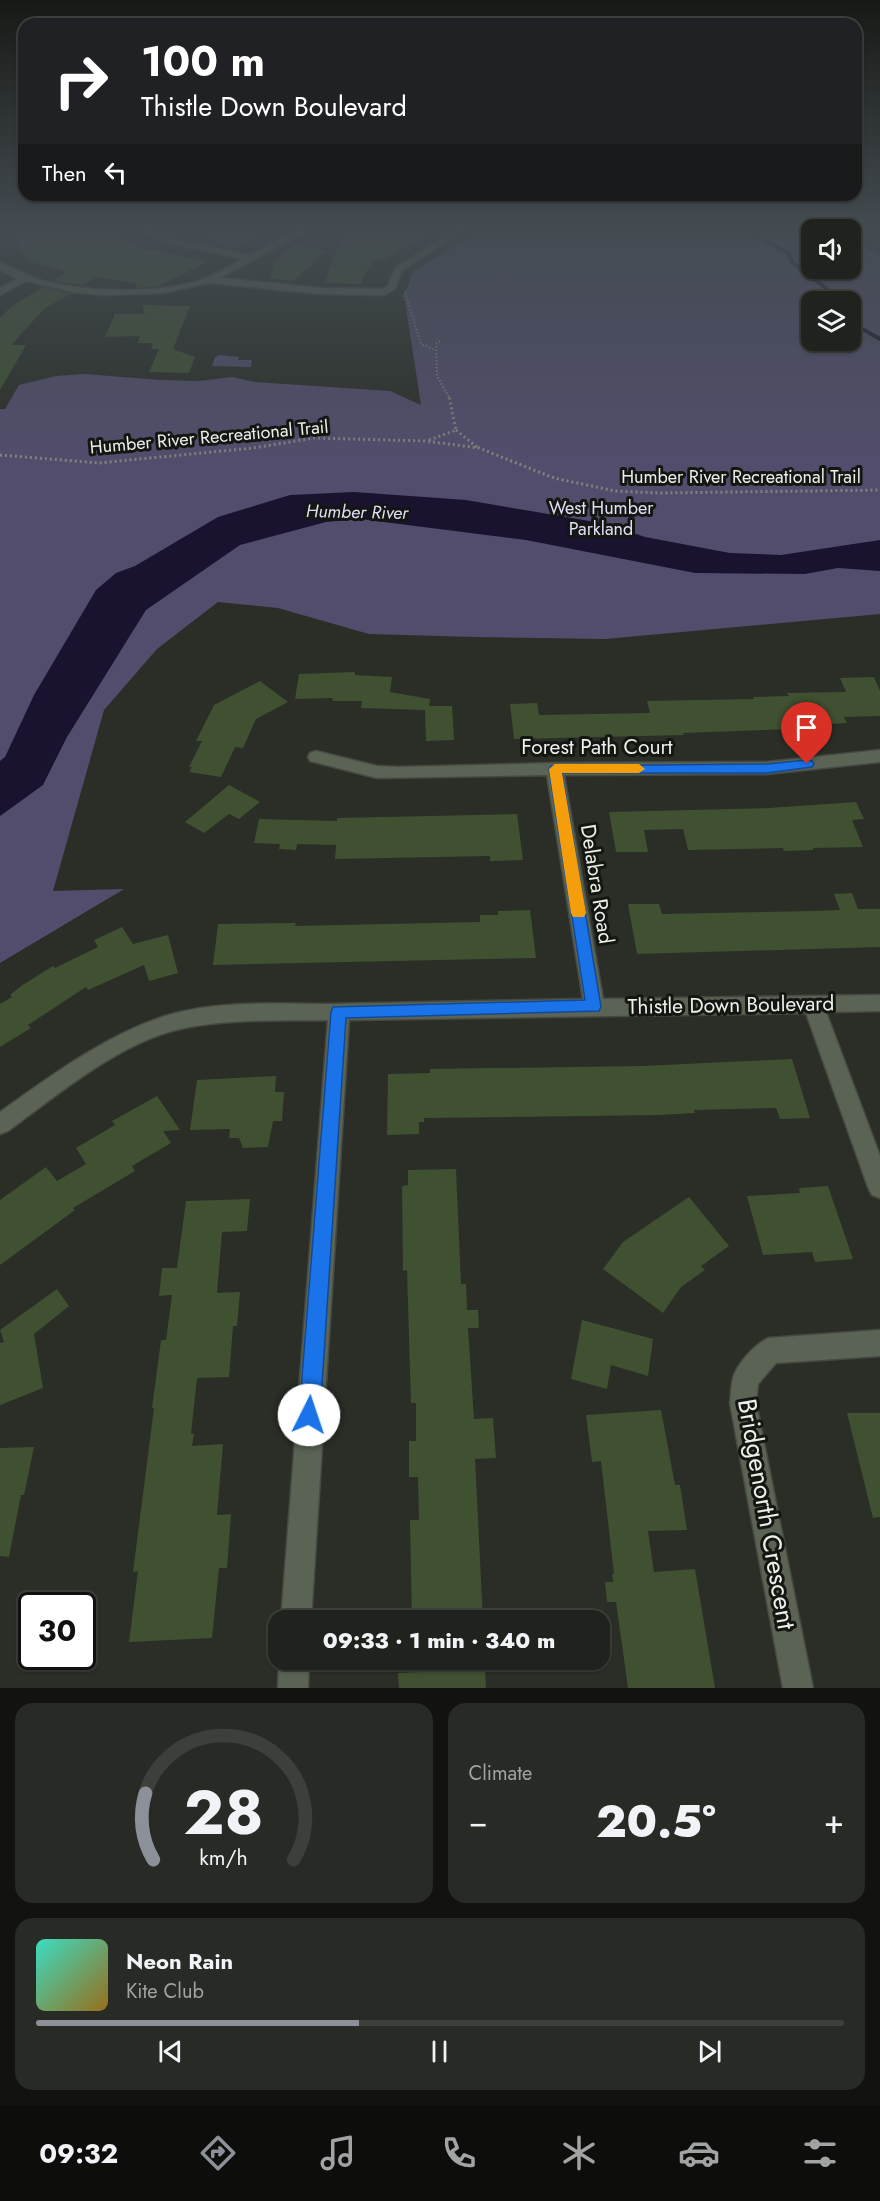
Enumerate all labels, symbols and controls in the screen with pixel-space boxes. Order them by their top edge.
text: 100 m [141,31,265,92]
icon: right [42,42,120,120]
text: Thistle Down Boulevard [141,87,407,126]
icon: left [99,156,132,189]
text: Then [42,157,87,189]
map controls [801,219,861,351]
button: sound [801,219,861,279]
button: layers [801,291,861,351]
street label: Humber River Recreational Trail [89,414,329,460]
street label: Humber River Recreational Trail [621,464,861,490]
park label: West Humber Parkland [549,495,654,542]
water label: Humber River [306,498,409,526]
pin [781,702,832,764]
icon: arrive [790,711,823,744]
street label: Forest Path Court [521,732,673,762]
street label: Delabra Road [573,822,621,946]
street label: Thistle Down Boulevard [627,988,835,1022]
position arrow [277,1383,341,1447]
street label: Bridgenorth Crescent [728,1396,806,1633]
speed limit sign: 30 [18,1592,96,1670]
text: 09:33 · 1 min · 340 m [323,1624,555,1656]
text: Climate [469,1759,532,1788]
text: 28 [184,1767,264,1857]
text: 20.5° [596,1789,716,1854]
text: − [469,1798,488,1845]
text: + [824,1798,844,1845]
text: km/h [200,1842,248,1873]
text: Neon Rain [126,1945,233,1977]
text: Kite Club [126,1977,204,2006]
icon: previous [154,2035,187,2068]
icon: pause [423,2035,456,2068]
icon: next [693,2035,726,2068]
icon: directions [197,2132,239,2174]
icon: music [317,2132,359,2174]
icon: phone [438,2132,480,2174]
icon: climate [558,2132,600,2174]
icon: car [678,2132,720,2174]
icon: filters [799,2132,841,2174]
text: 09:32 [39,2134,118,2173]

